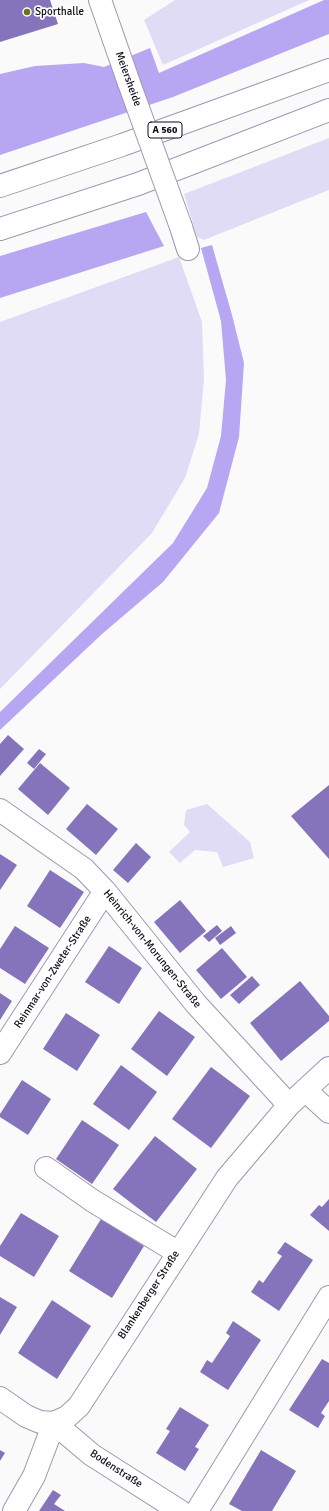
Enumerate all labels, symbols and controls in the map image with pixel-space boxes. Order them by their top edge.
place label: Sporthalle [35,5,84,19]
marker: Sporthalle [22,7,32,17]
street label: Meiersheide [112,50,144,108]
road number: A 560 [148,122,182,138]
street label: Heinrich-von-Morungen-Straße [100,887,204,1011]
street label: Reinmar-von-Zweter-Straße [12,913,94,1031]
street label: Blankenberger Straße [115,1248,183,1342]
street label: Bodenstraße [87,1447,145,1491]

